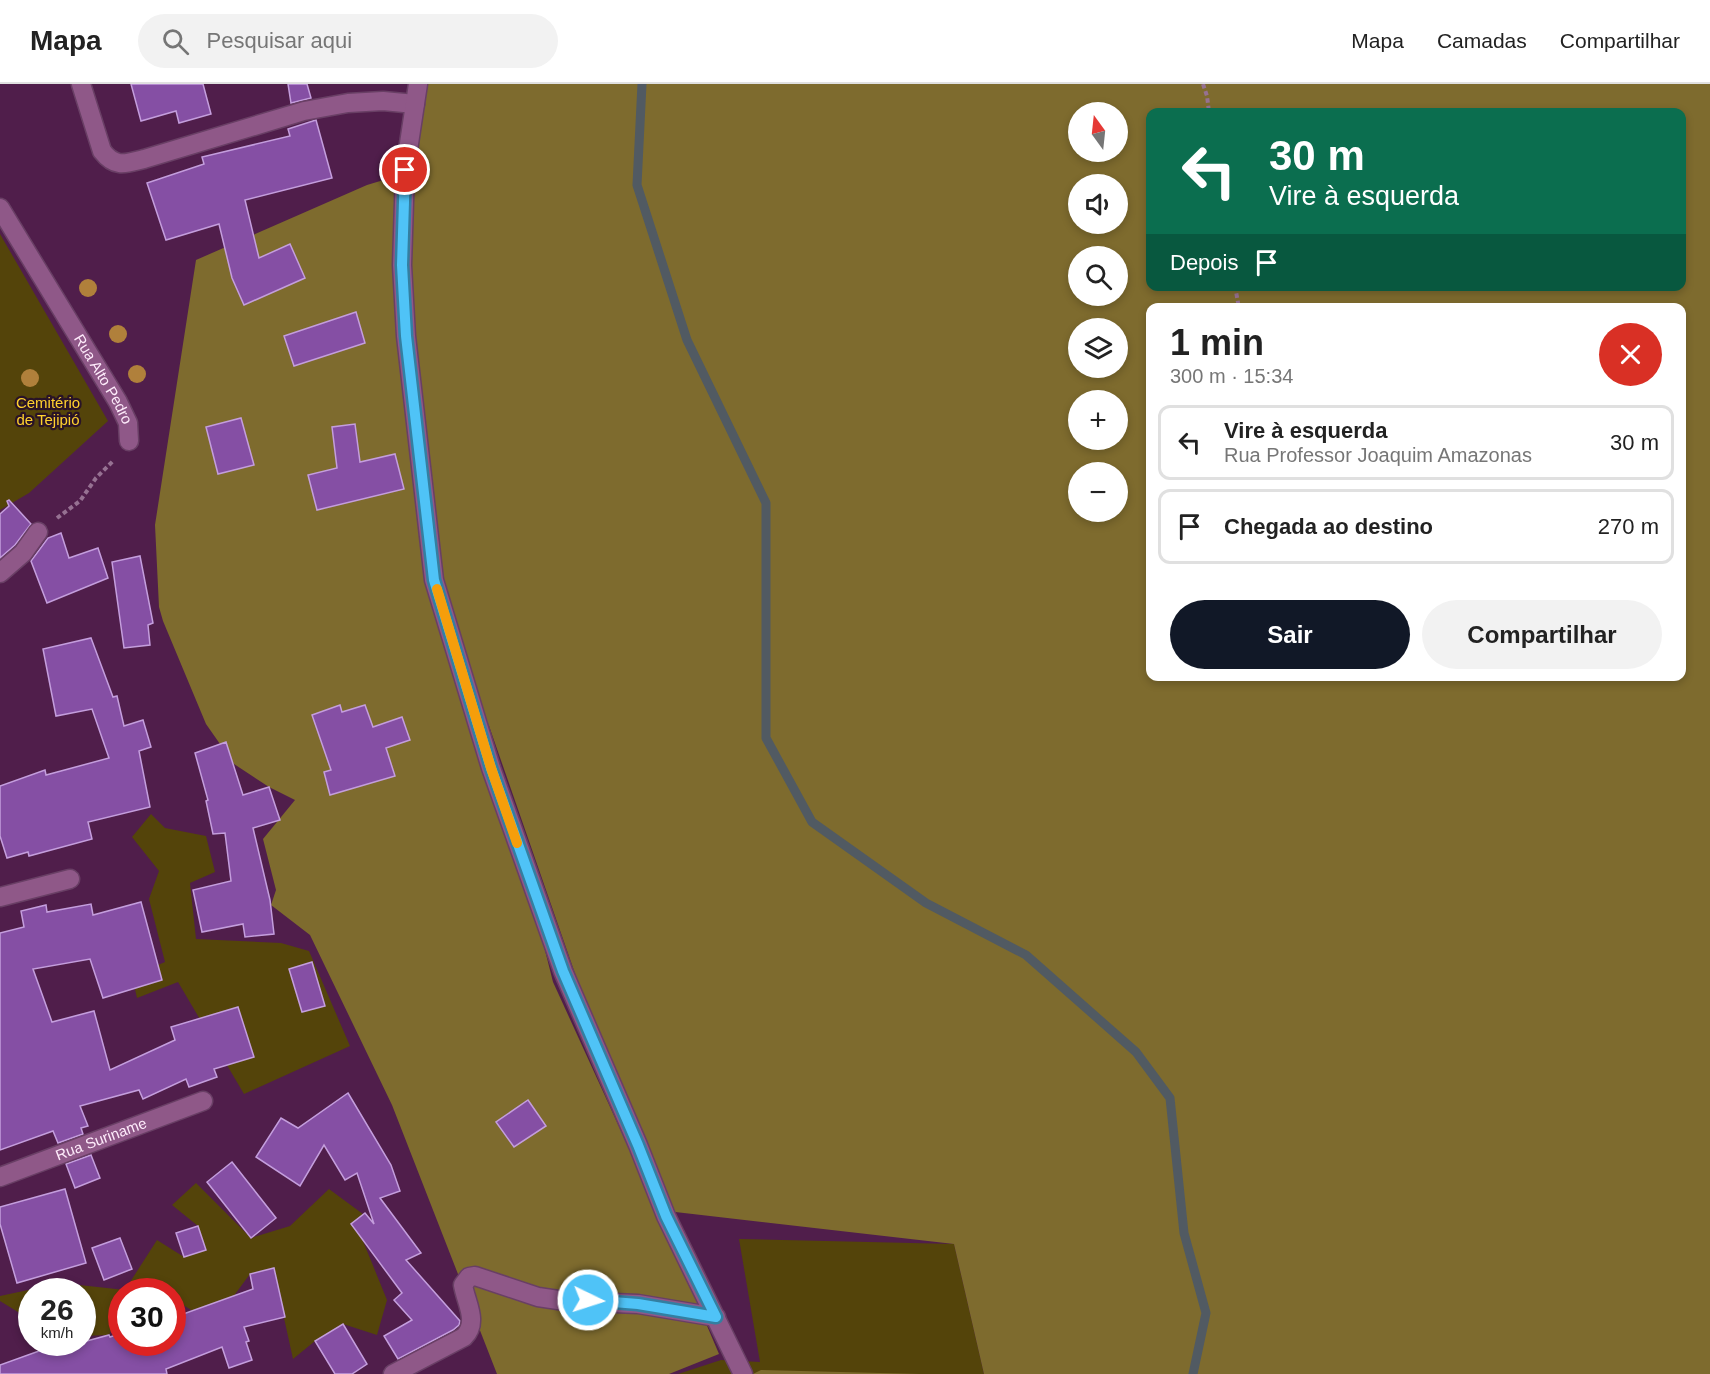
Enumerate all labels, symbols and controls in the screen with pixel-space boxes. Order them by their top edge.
search box [138,14,558,68]
text: Mapa [30,25,102,56]
icon: search [159,25,192,58]
text: Pesquisar aqui [207,28,352,53]
text: Mapa [1351,29,1404,52]
text: Camadas [1437,29,1527,52]
text: Compartilhar [1560,29,1680,52]
north arrow [1068,102,1128,162]
map controls [1068,102,1128,522]
icon: left [1170,132,1248,210]
text: 30 m [1269,132,1365,179]
pin [379,144,430,195]
icon: arrive [388,153,421,186]
button: sound [1068,174,1128,234]
text: Vire à esquerda [1269,181,1459,211]
button: search [1068,246,1128,306]
icon: arrive [1250,246,1283,279]
text: Depois [1170,250,1238,275]
button: layers [1068,318,1128,378]
text: 1 min [1170,322,1264,363]
button: close [1599,323,1662,386]
street label: Rua Alto Pedro [71,331,136,427]
text: 300 m · 15:34 [1170,365,1293,387]
button: + [1068,390,1128,450]
park label: Cemitério de Tejipió [16,394,80,428]
text: Vire à esquerda [1224,418,1387,443]
icon: left [1173,426,1206,459]
text: 30 m [1610,430,1659,455]
text: Rua Professor Joaquim Amazonas [1224,444,1532,466]
button: − [1068,462,1128,522]
icon: arrive [1173,510,1206,543]
text: Chegada ao destino [1224,514,1433,539]
text: 270 m [1598,514,1659,539]
button: Sair [1170,600,1410,669]
button: Compartilhar [1422,600,1662,669]
street label: Rua Suriname [53,1114,149,1163]
position arrow [556,1268,620,1332]
speed limit sign: 30 [108,1278,186,1356]
text: 26 [40,1293,74,1326]
text: km/h [41,1324,73,1341]

